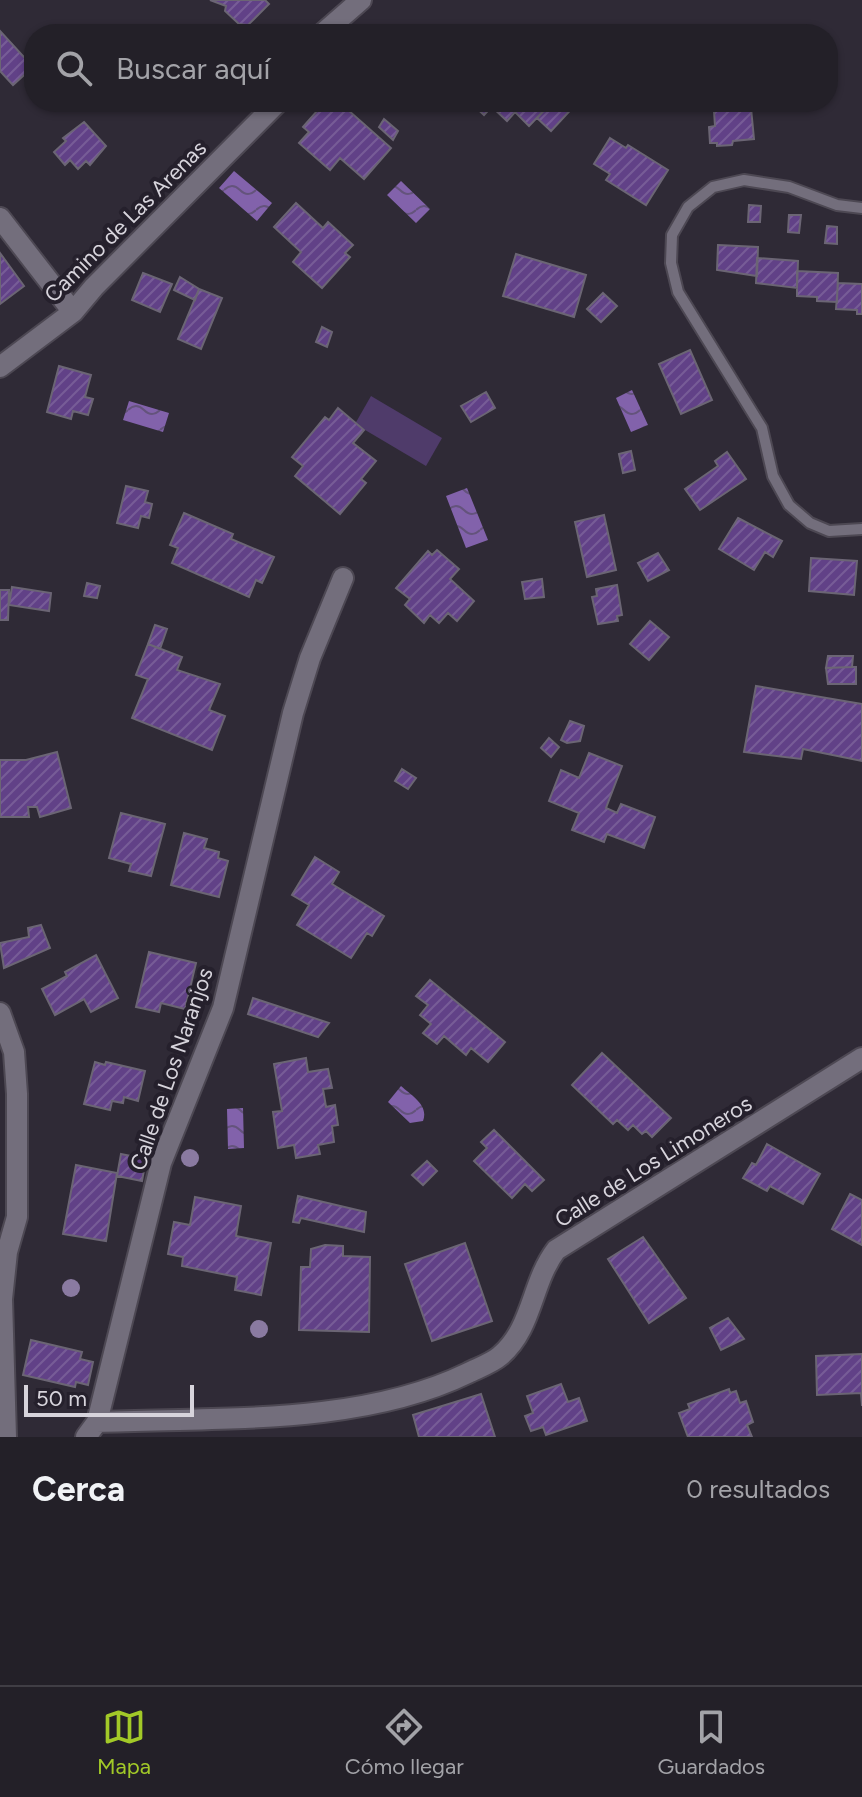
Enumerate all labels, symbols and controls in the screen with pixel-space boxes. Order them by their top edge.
search box [24,24,838,112]
icon: search [52,46,96,90]
text: Buscar aquí [116,50,270,87]
street label: Camino de Las Arenas [39,135,212,308]
street label: Calle de Los Naranjos [124,964,219,1174]
street label: Calle de Los Limoneros [550,1090,757,1233]
scale bar [24,1381,194,1417]
text: 50 m [36,1385,87,1412]
text: Cerca [32,1469,125,1510]
text: 0 resultados [686,1473,830,1505]
tab: Mapa [97,1705,151,1780]
tab: Cómo llegar [345,1705,464,1780]
tab: Guardados [657,1705,765,1780]

